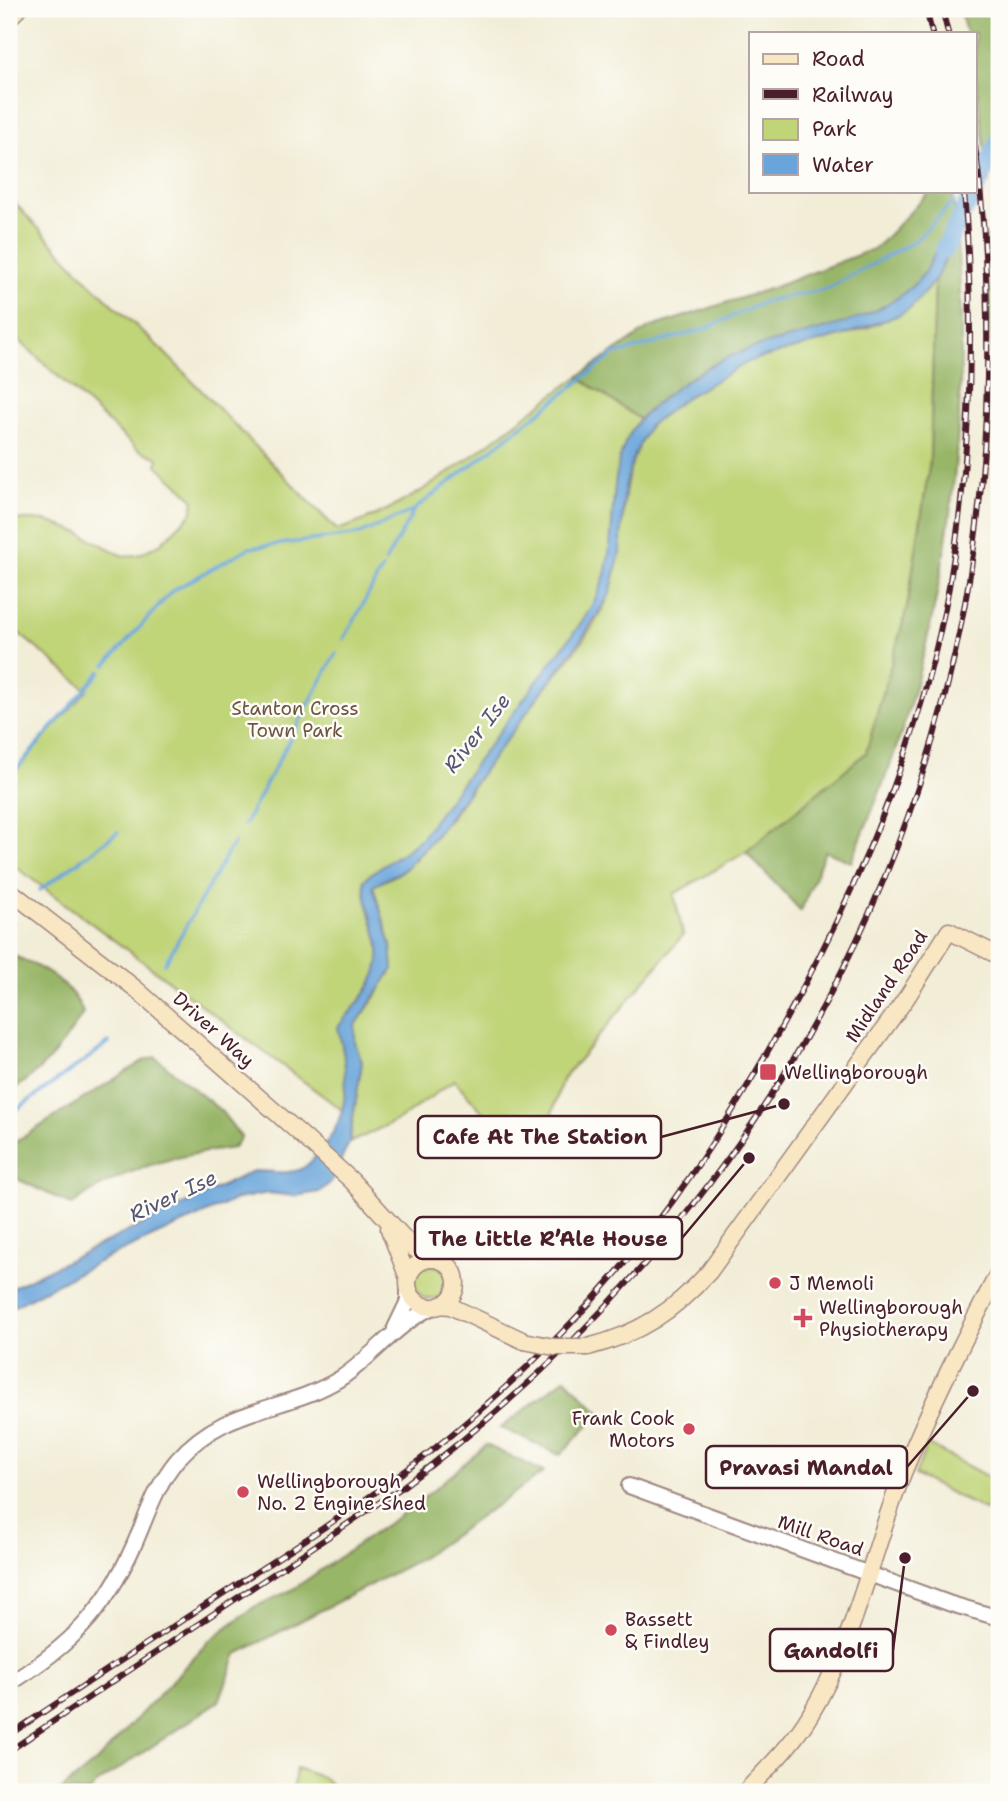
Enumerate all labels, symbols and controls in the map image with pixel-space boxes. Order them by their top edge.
legend [749,32,976,192]
text: Road [812,45,865,73]
text: Railway [812,81,894,109]
text: Park [812,115,857,143]
text: Water [812,151,874,179]
water label: River Ise [437,687,517,779]
park label: Stanton Cross Town Park [231,696,359,743]
street label: Midland Road [840,925,933,1047]
street label: Driver Way [168,986,260,1073]
place label: Wellingborough [784,1060,928,1085]
marker: Wellingborough [758,1062,778,1082]
callout: Cafe At The Station [418,1116,661,1158]
text: Cafe At The Station [433,1123,647,1151]
water label: River Ise [125,1164,221,1228]
callout: The Little R’Ale House [415,1217,682,1259]
text: The Little R’Ale House [428,1225,668,1253]
place label: J Memoli [789,1271,874,1296]
marker: J Memoli [767,1275,783,1291]
place label: Wellingborough Physiotherapy [819,1295,963,1342]
marker: Wellingborough Physiotherapy [793,1308,813,1328]
place label: Frank Cook Motors [572,1406,675,1453]
marker: Frank Cook Motors [681,1421,697,1437]
callout: Pravasi Mandal [706,1446,907,1488]
text: Pravasi Mandal [719,1454,893,1482]
place label: Wellingborough No. 2 Engine Shed [257,1469,426,1516]
marker: Wellingborough No. 2 Engine Shed [235,1484,251,1500]
street label: Mill Road [775,1509,867,1562]
place label: Bassett & Findley [625,1607,709,1654]
marker: Bassett & Findley [603,1622,619,1638]
callout: Gandolfi [770,1629,893,1671]
text: Gandolfi [783,1637,879,1665]

